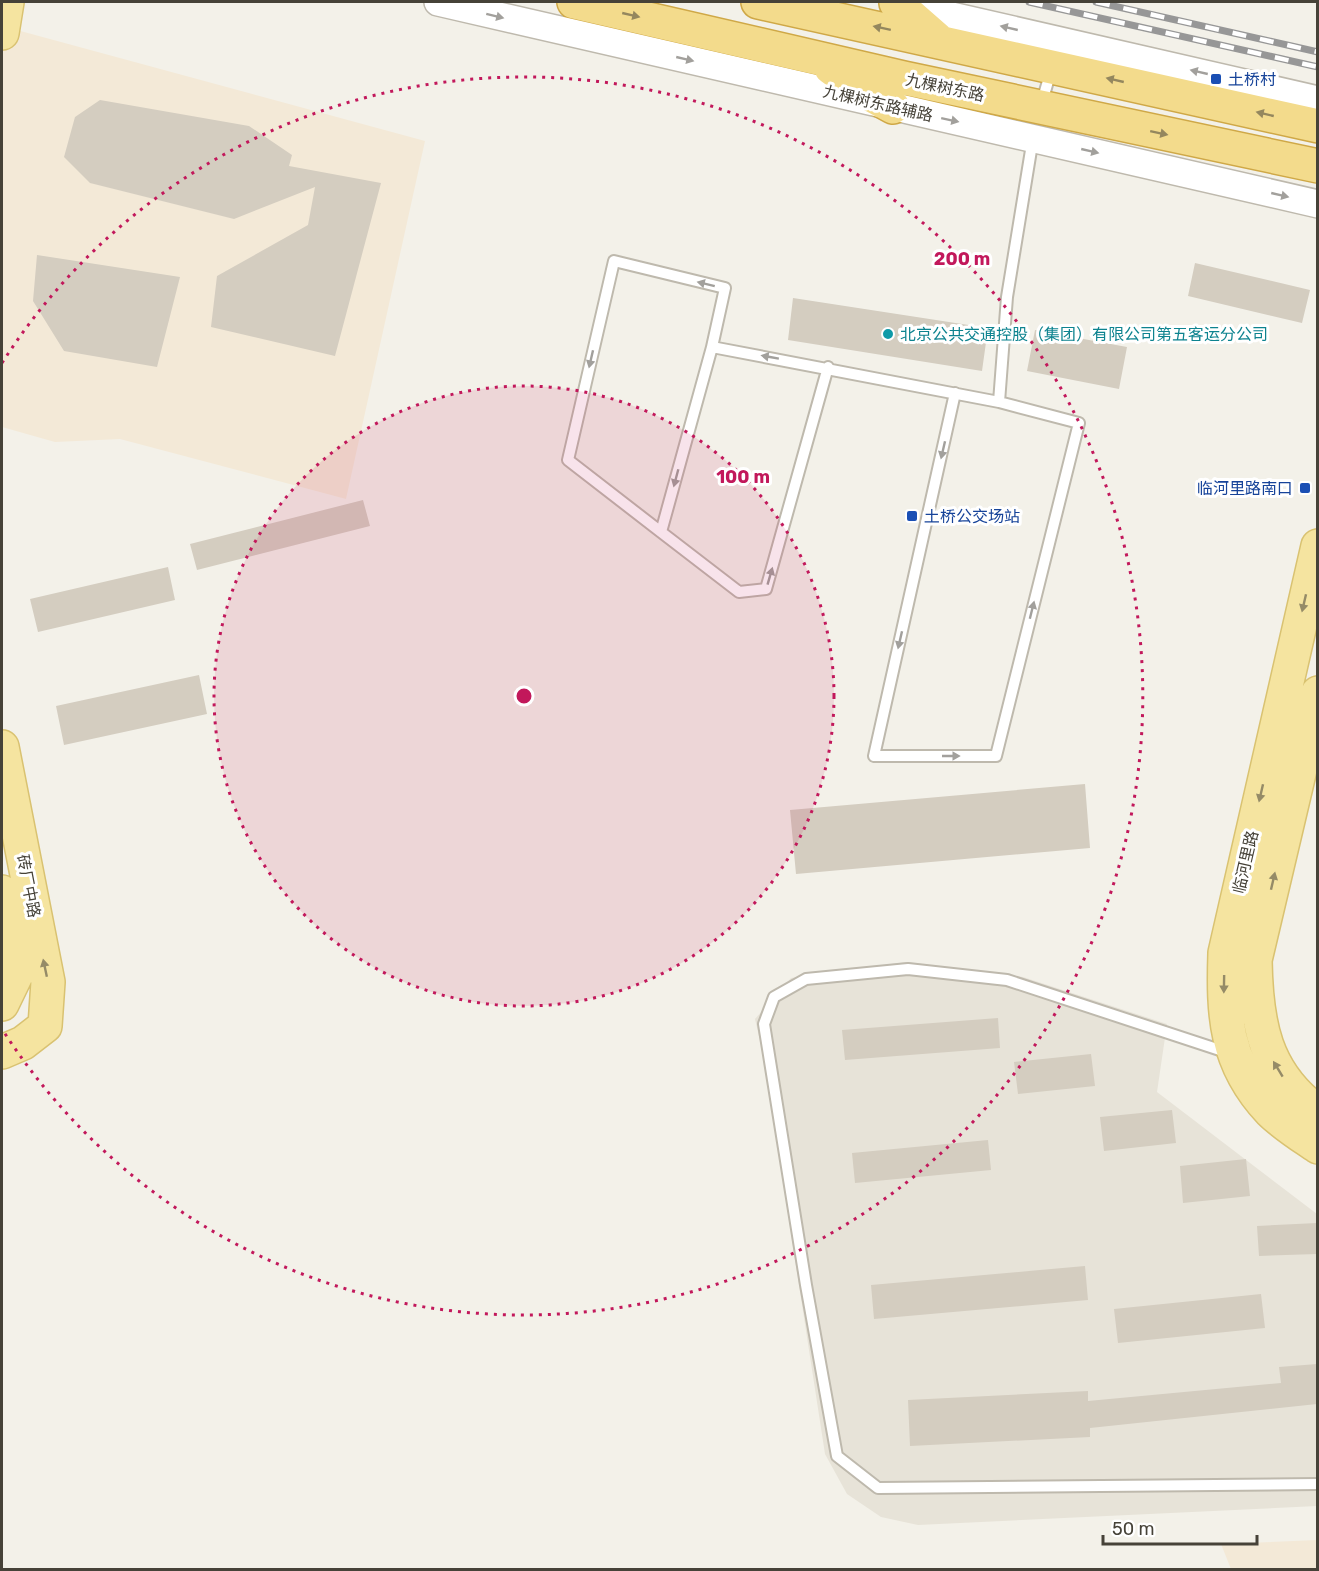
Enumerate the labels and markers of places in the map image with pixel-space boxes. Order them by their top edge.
place label: 土桥村 [1228,70,1276,89]
marker: 土桥村 [1209,72,1223,86]
place label: 北京公共交通控股（集团）有限公司第五客运分公司 [900,325,1268,344]
marker: 北京公共交通控股（集团）有限公司第五客运分公司 [881,327,895,341]
place label: 临河里路南口 [1197,479,1293,498]
marker: 临河里路南口 [1298,481,1312,495]
place label: 土桥公交场站 [924,507,1020,526]
marker: 土桥公交场站 [905,509,919,523]
centre of rings [514,686,534,706]

